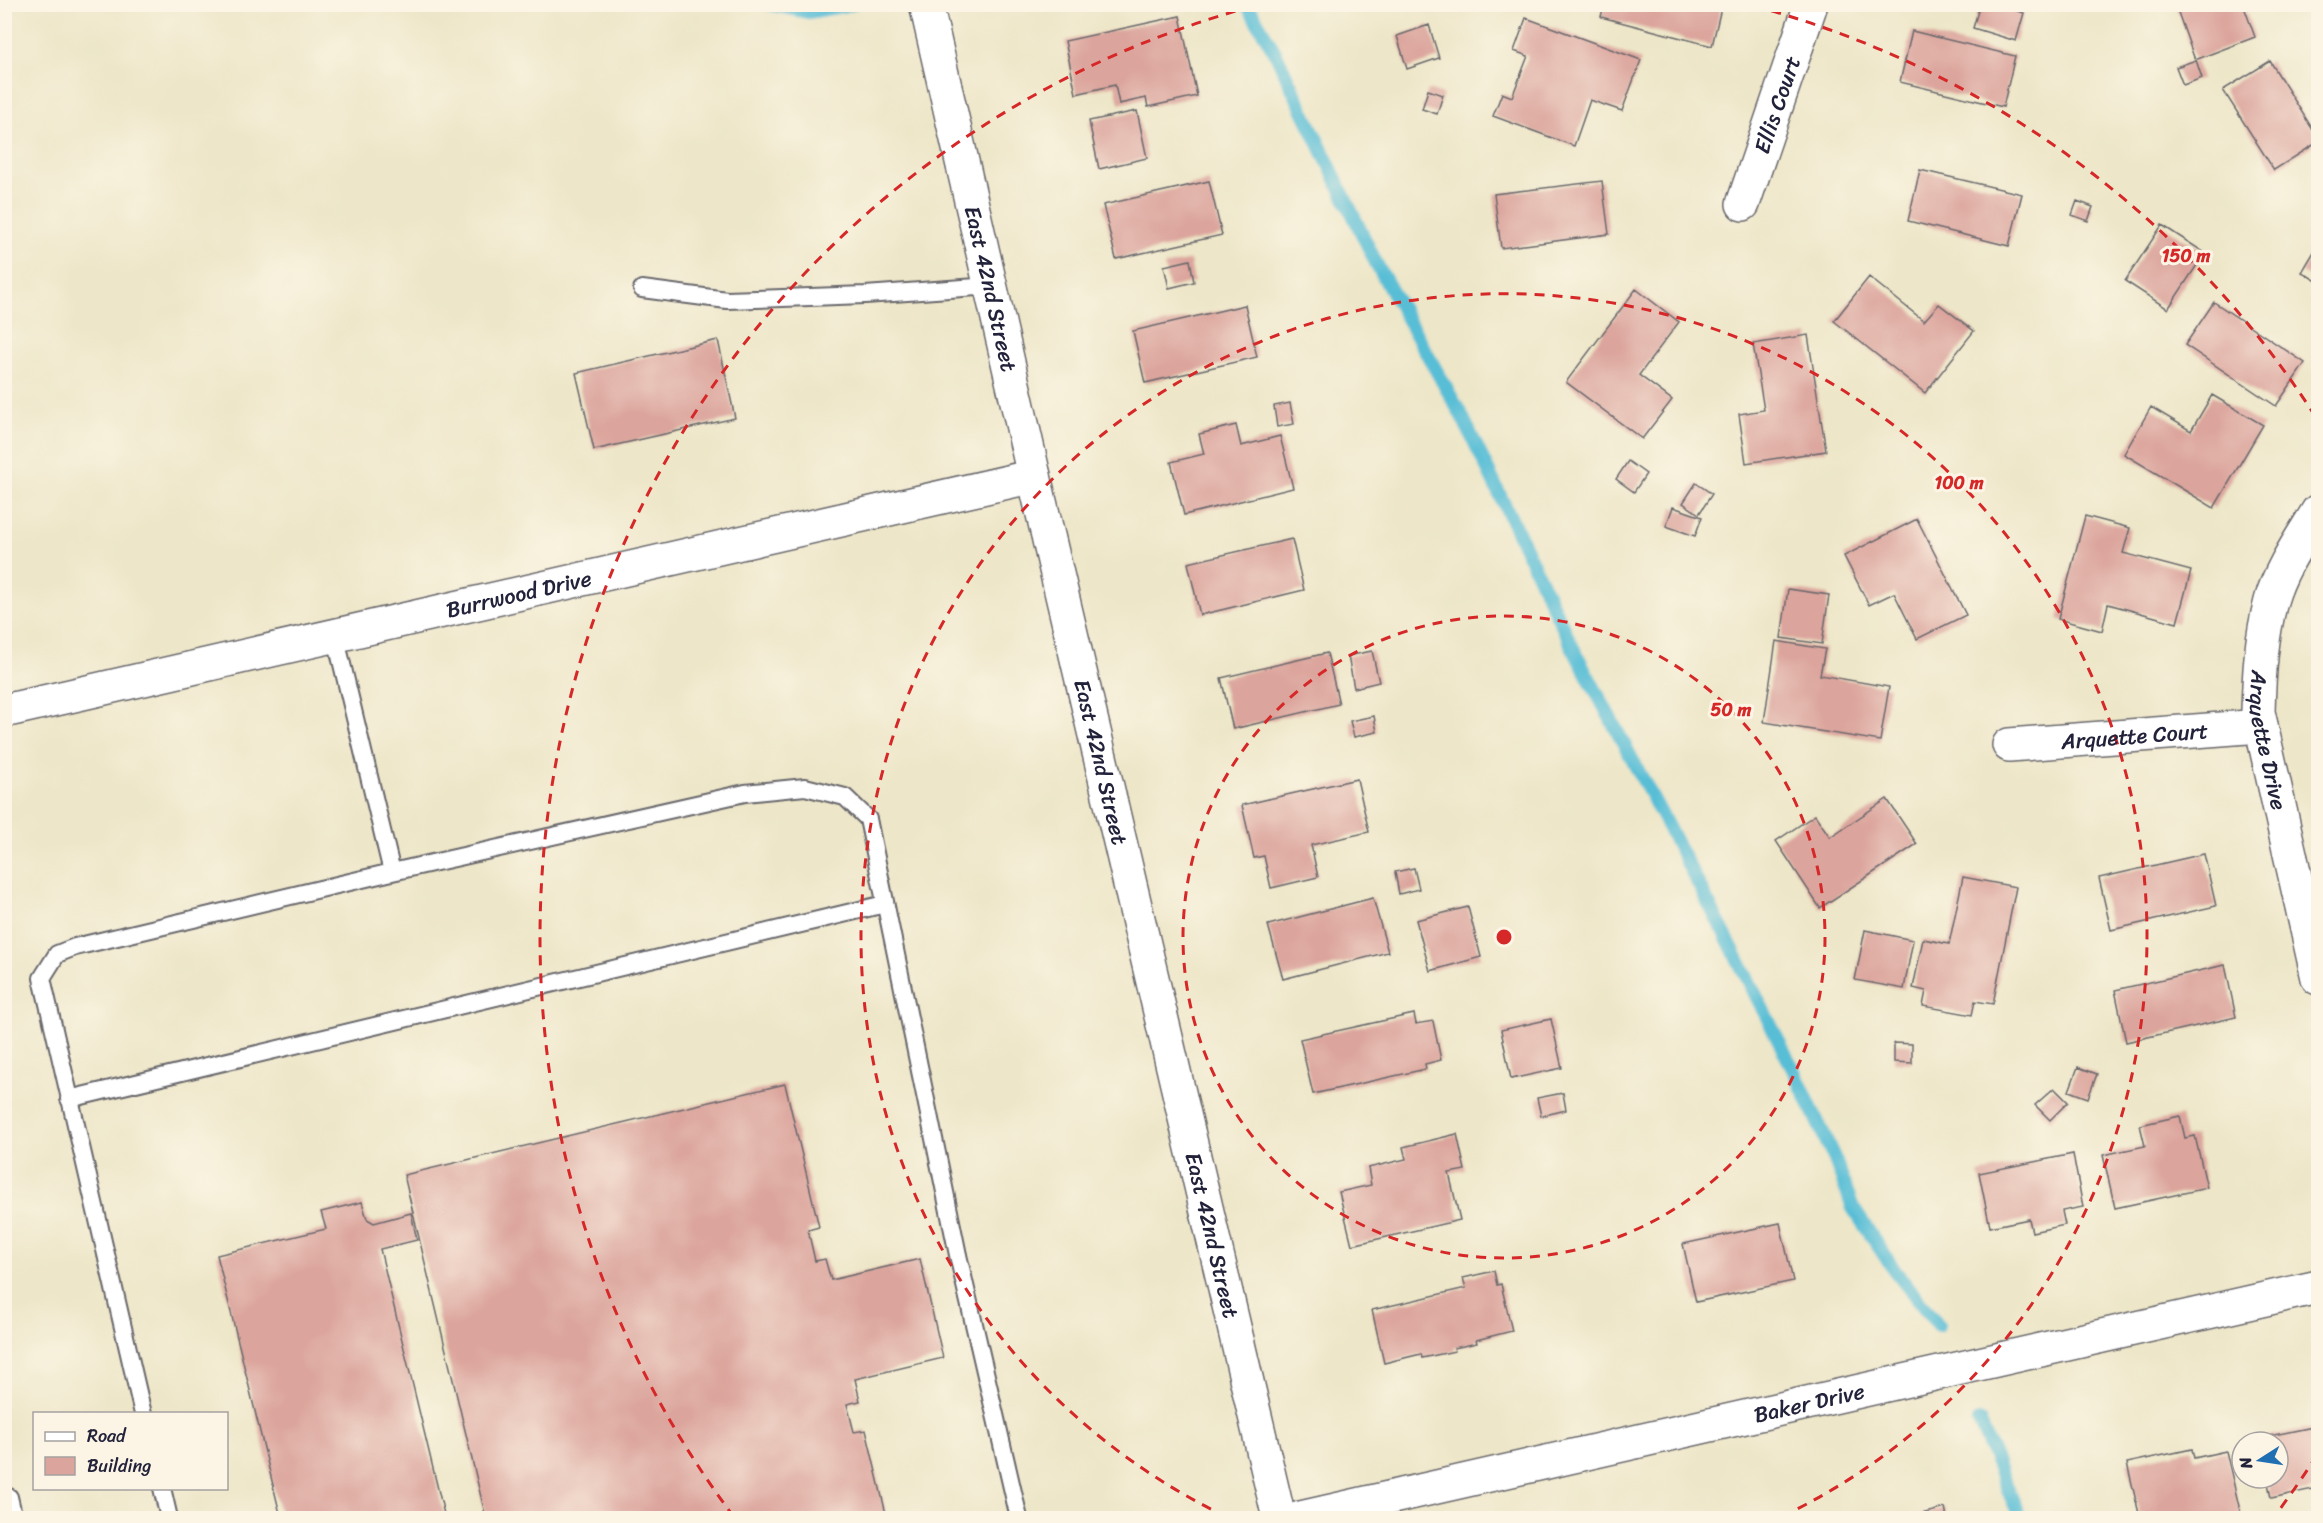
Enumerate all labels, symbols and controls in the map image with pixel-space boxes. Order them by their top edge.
street label: Ellis Court [1742,50,1812,159]
street label: East 42nd Street [953,202,1029,376]
text: 150 m [2162,240,2210,272]
text: 100 m [1935,467,1984,499]
street label: Burrwood Drive [442,558,595,629]
street label: Arquette Drive [2238,668,2299,814]
street label: East 42nd Street [1063,675,1140,849]
text: 50 m [1711,694,1752,726]
street label: Arquette Court [2059,711,2210,761]
centre of rings [1494,927,1514,947]
street label: East 42nd Street [1174,1148,1251,1322]
street label: Baker Drive [1750,1371,1868,1434]
legend [33,1412,228,1490]
text: Road [87,1420,127,1452]
north arrow [2230,1430,2290,1490]
text: Building [87,1450,151,1482]
text: N [2230,1454,2261,1472]

